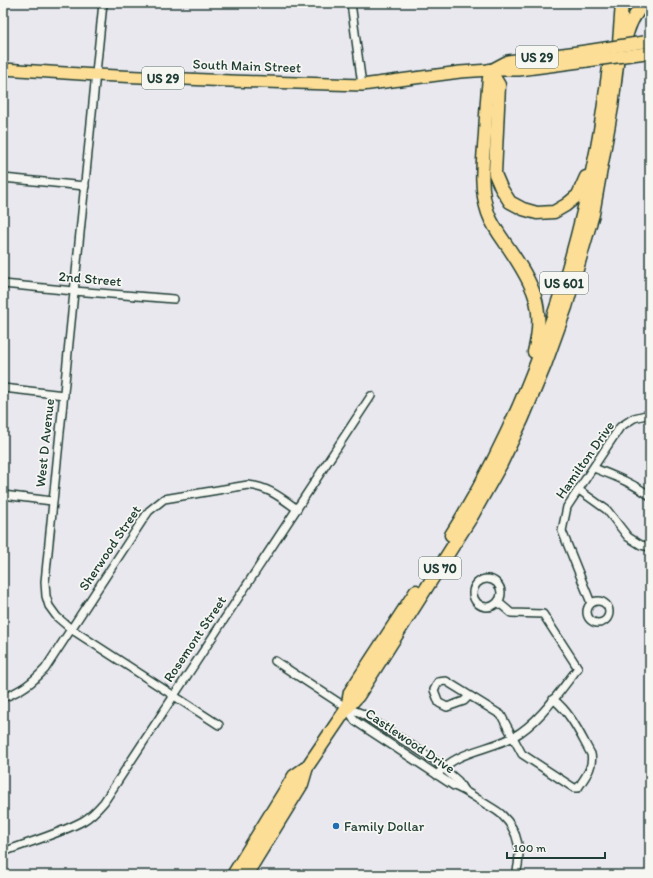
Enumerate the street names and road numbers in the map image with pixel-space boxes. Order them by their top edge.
road number: US 29 [516,46,558,68]
street label: South Main Street [192,56,302,76]
road number: US 29 [142,67,184,89]
street label: 2nd Street [58,268,122,290]
road number: US 601 [540,272,588,294]
street label: West D Avenue [32,398,58,488]
street label: Hamilton Drive [552,418,618,502]
street label: Sherwood Street [75,502,145,594]
road number: US 70 [419,557,461,579]
street label: Rosemont Street [160,593,230,685]
street label: Castlewood Drive [362,705,458,777]

